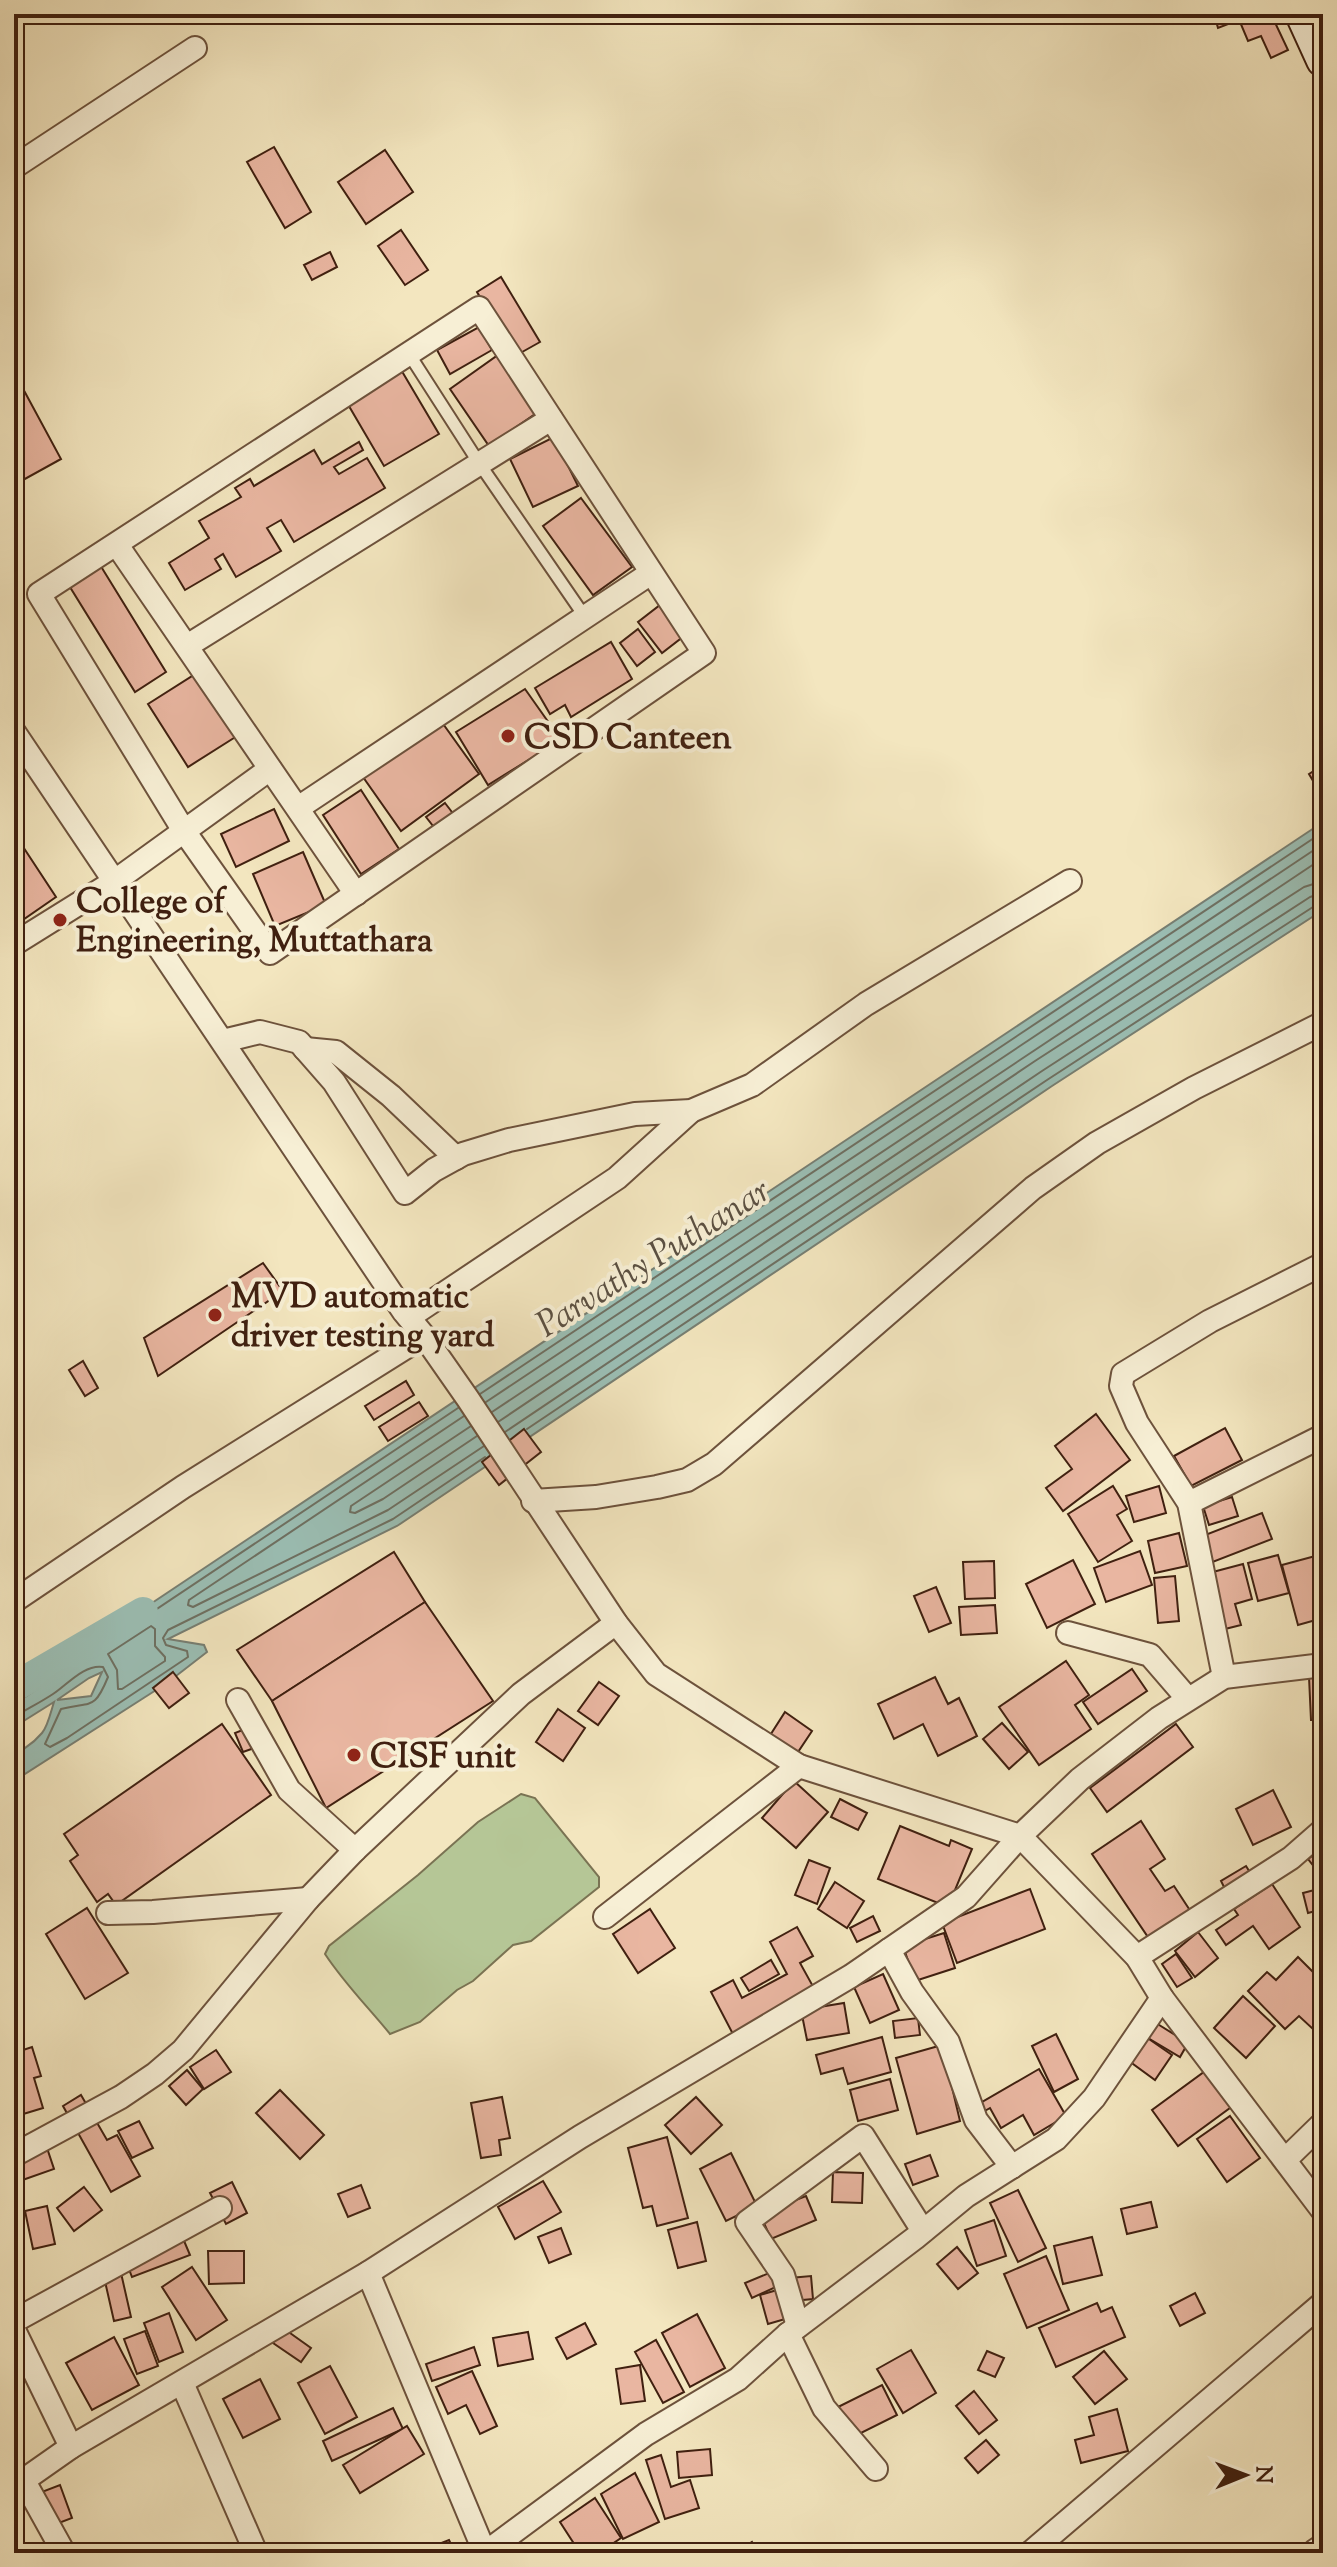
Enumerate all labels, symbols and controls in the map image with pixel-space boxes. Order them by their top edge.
place label: CSD Canteen [524,715,732,764]
marker: CSD Canteen [499,727,517,745]
place label: College of Engineering, Muttathara [76,879,433,967]
marker: College of Engineering, Muttathara [51,911,69,929]
water label: Parvathy Puthanar [527,1166,781,1352]
place label: MVD automatic driver testing yard [231,1274,495,1362]
marker: MVD automatic driver testing yard [206,1306,224,1324]
place label: CISF unit [370,1734,516,1783]
marker: CISF unit [345,1746,363,1764]
north arrow [1205,2435,1285,2515]
text: N [1246,2466,1278,2484]

